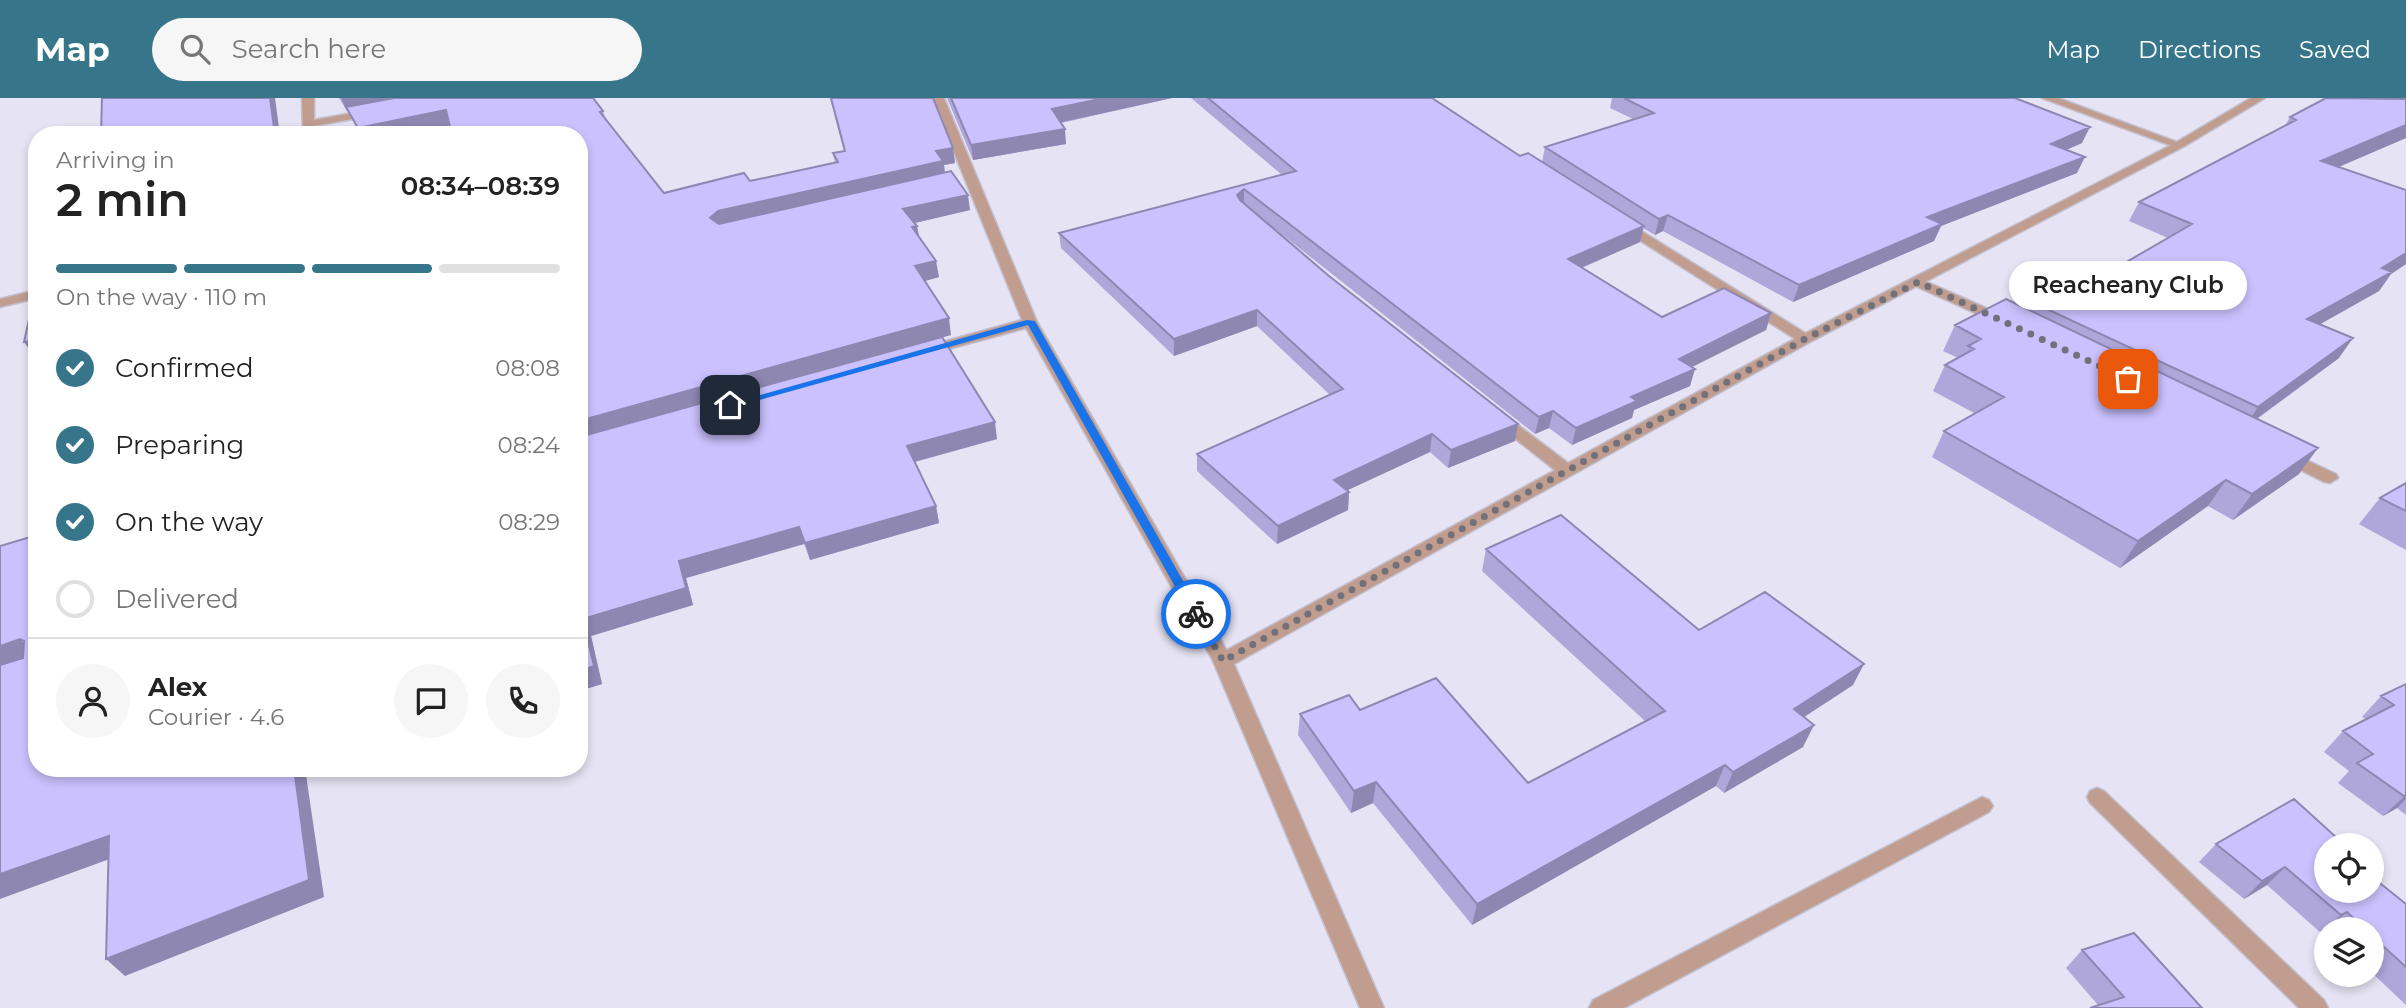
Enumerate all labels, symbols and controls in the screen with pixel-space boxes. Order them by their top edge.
search box [152,18,642,81]
text: Map [35,29,110,69]
icon: search [176,30,214,68]
text: Search here [232,33,386,65]
text: Map [2047,35,2100,64]
text: Directions [2138,35,2261,64]
text: Saved [2299,35,2371,64]
text: Arriving in [56,146,175,174]
text: 08:34–08:39 [401,170,560,202]
text: 2 min [56,171,189,228]
callout: Reacheany Club [2009,260,2247,309]
text: Reacheany Club [2032,271,2224,299]
text: On the way · 110 m [56,283,267,311]
icon: check [56,349,94,387]
pin [2098,349,2158,409]
text: Confirmed [115,352,254,384]
text: 08:08 [495,354,560,382]
icon: bag [2109,360,2147,398]
pin [700,375,760,435]
icon: home [711,386,749,424]
icon: check [56,426,94,464]
text: Preparing [115,429,244,461]
text: 08:24 [497,431,560,459]
icon: check [56,503,94,541]
text: On the way [115,506,263,538]
text: 08:29 [498,508,560,536]
courier [1161,579,1231,649]
text: Delivered [115,583,239,615]
icon: bike [1177,595,1215,633]
button: person [56,664,130,738]
button: chat [394,664,468,738]
button: phone [486,664,560,738]
text: Alex [148,671,207,703]
text: Courier · 4.6 [148,703,284,731]
map controls [2314,833,2384,987]
button: locate [2314,833,2384,903]
button: layers [2314,917,2384,987]

